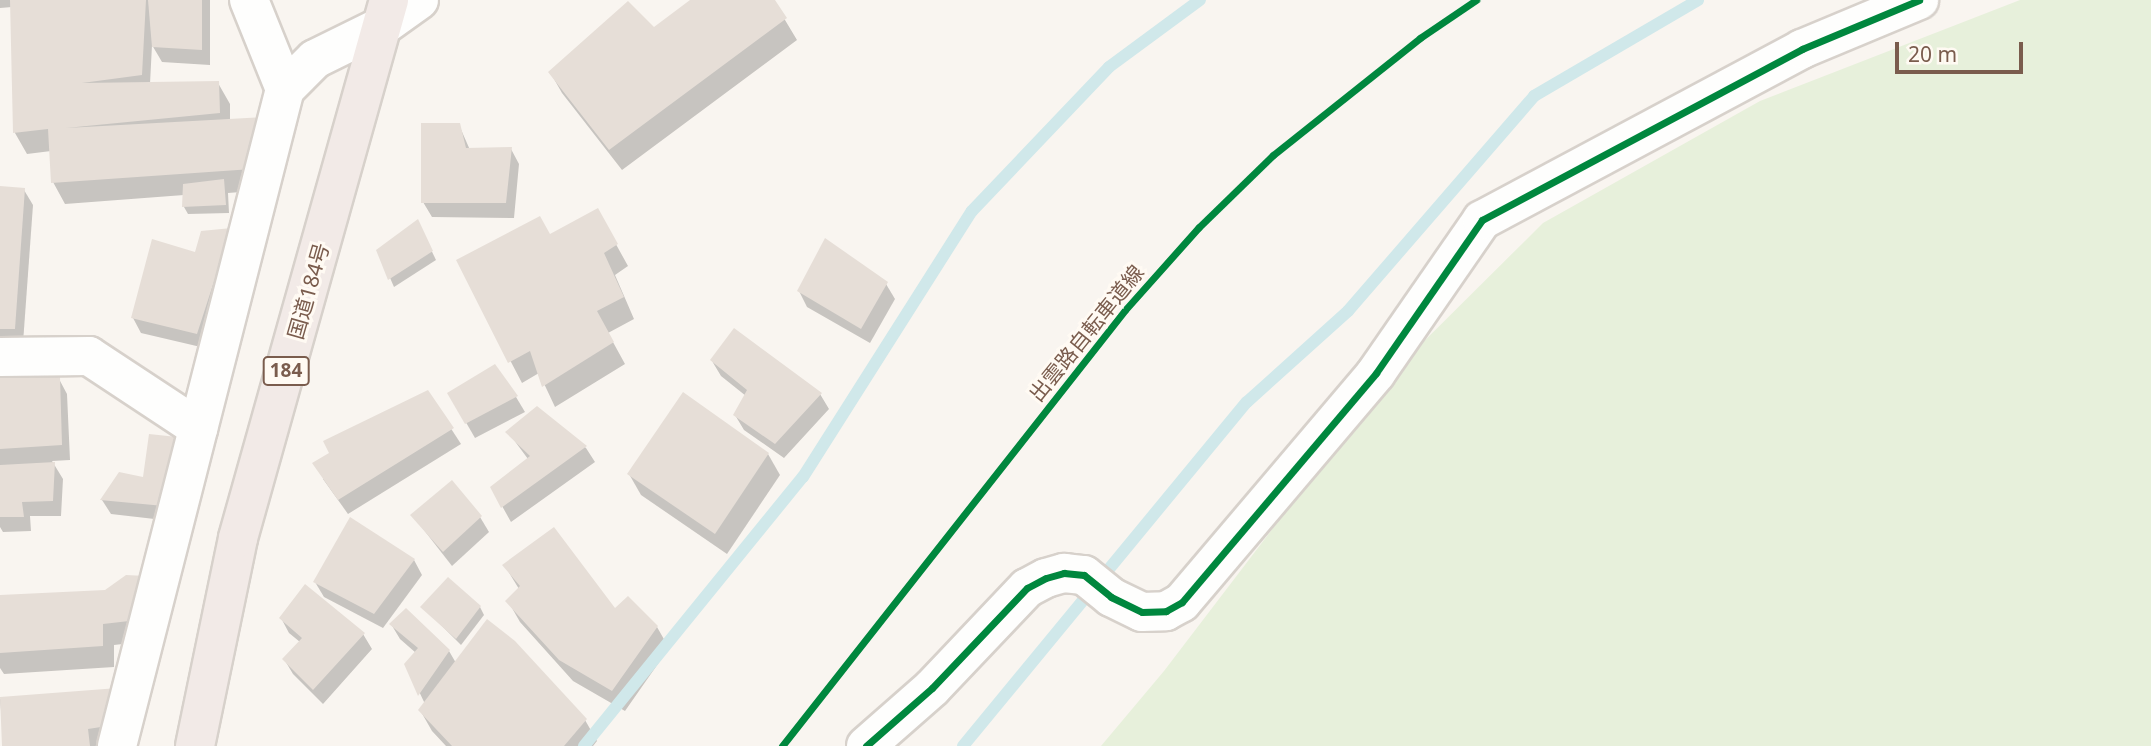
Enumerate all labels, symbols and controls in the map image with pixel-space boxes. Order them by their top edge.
scale bar [1899,28,2027,72]
text: 20 m [1908,40,1957,68]
street label: 国道184号 [282,240,334,342]
street label: 出雲路自転車道線 [1023,260,1149,406]
road number: 184 [262,356,310,386]

